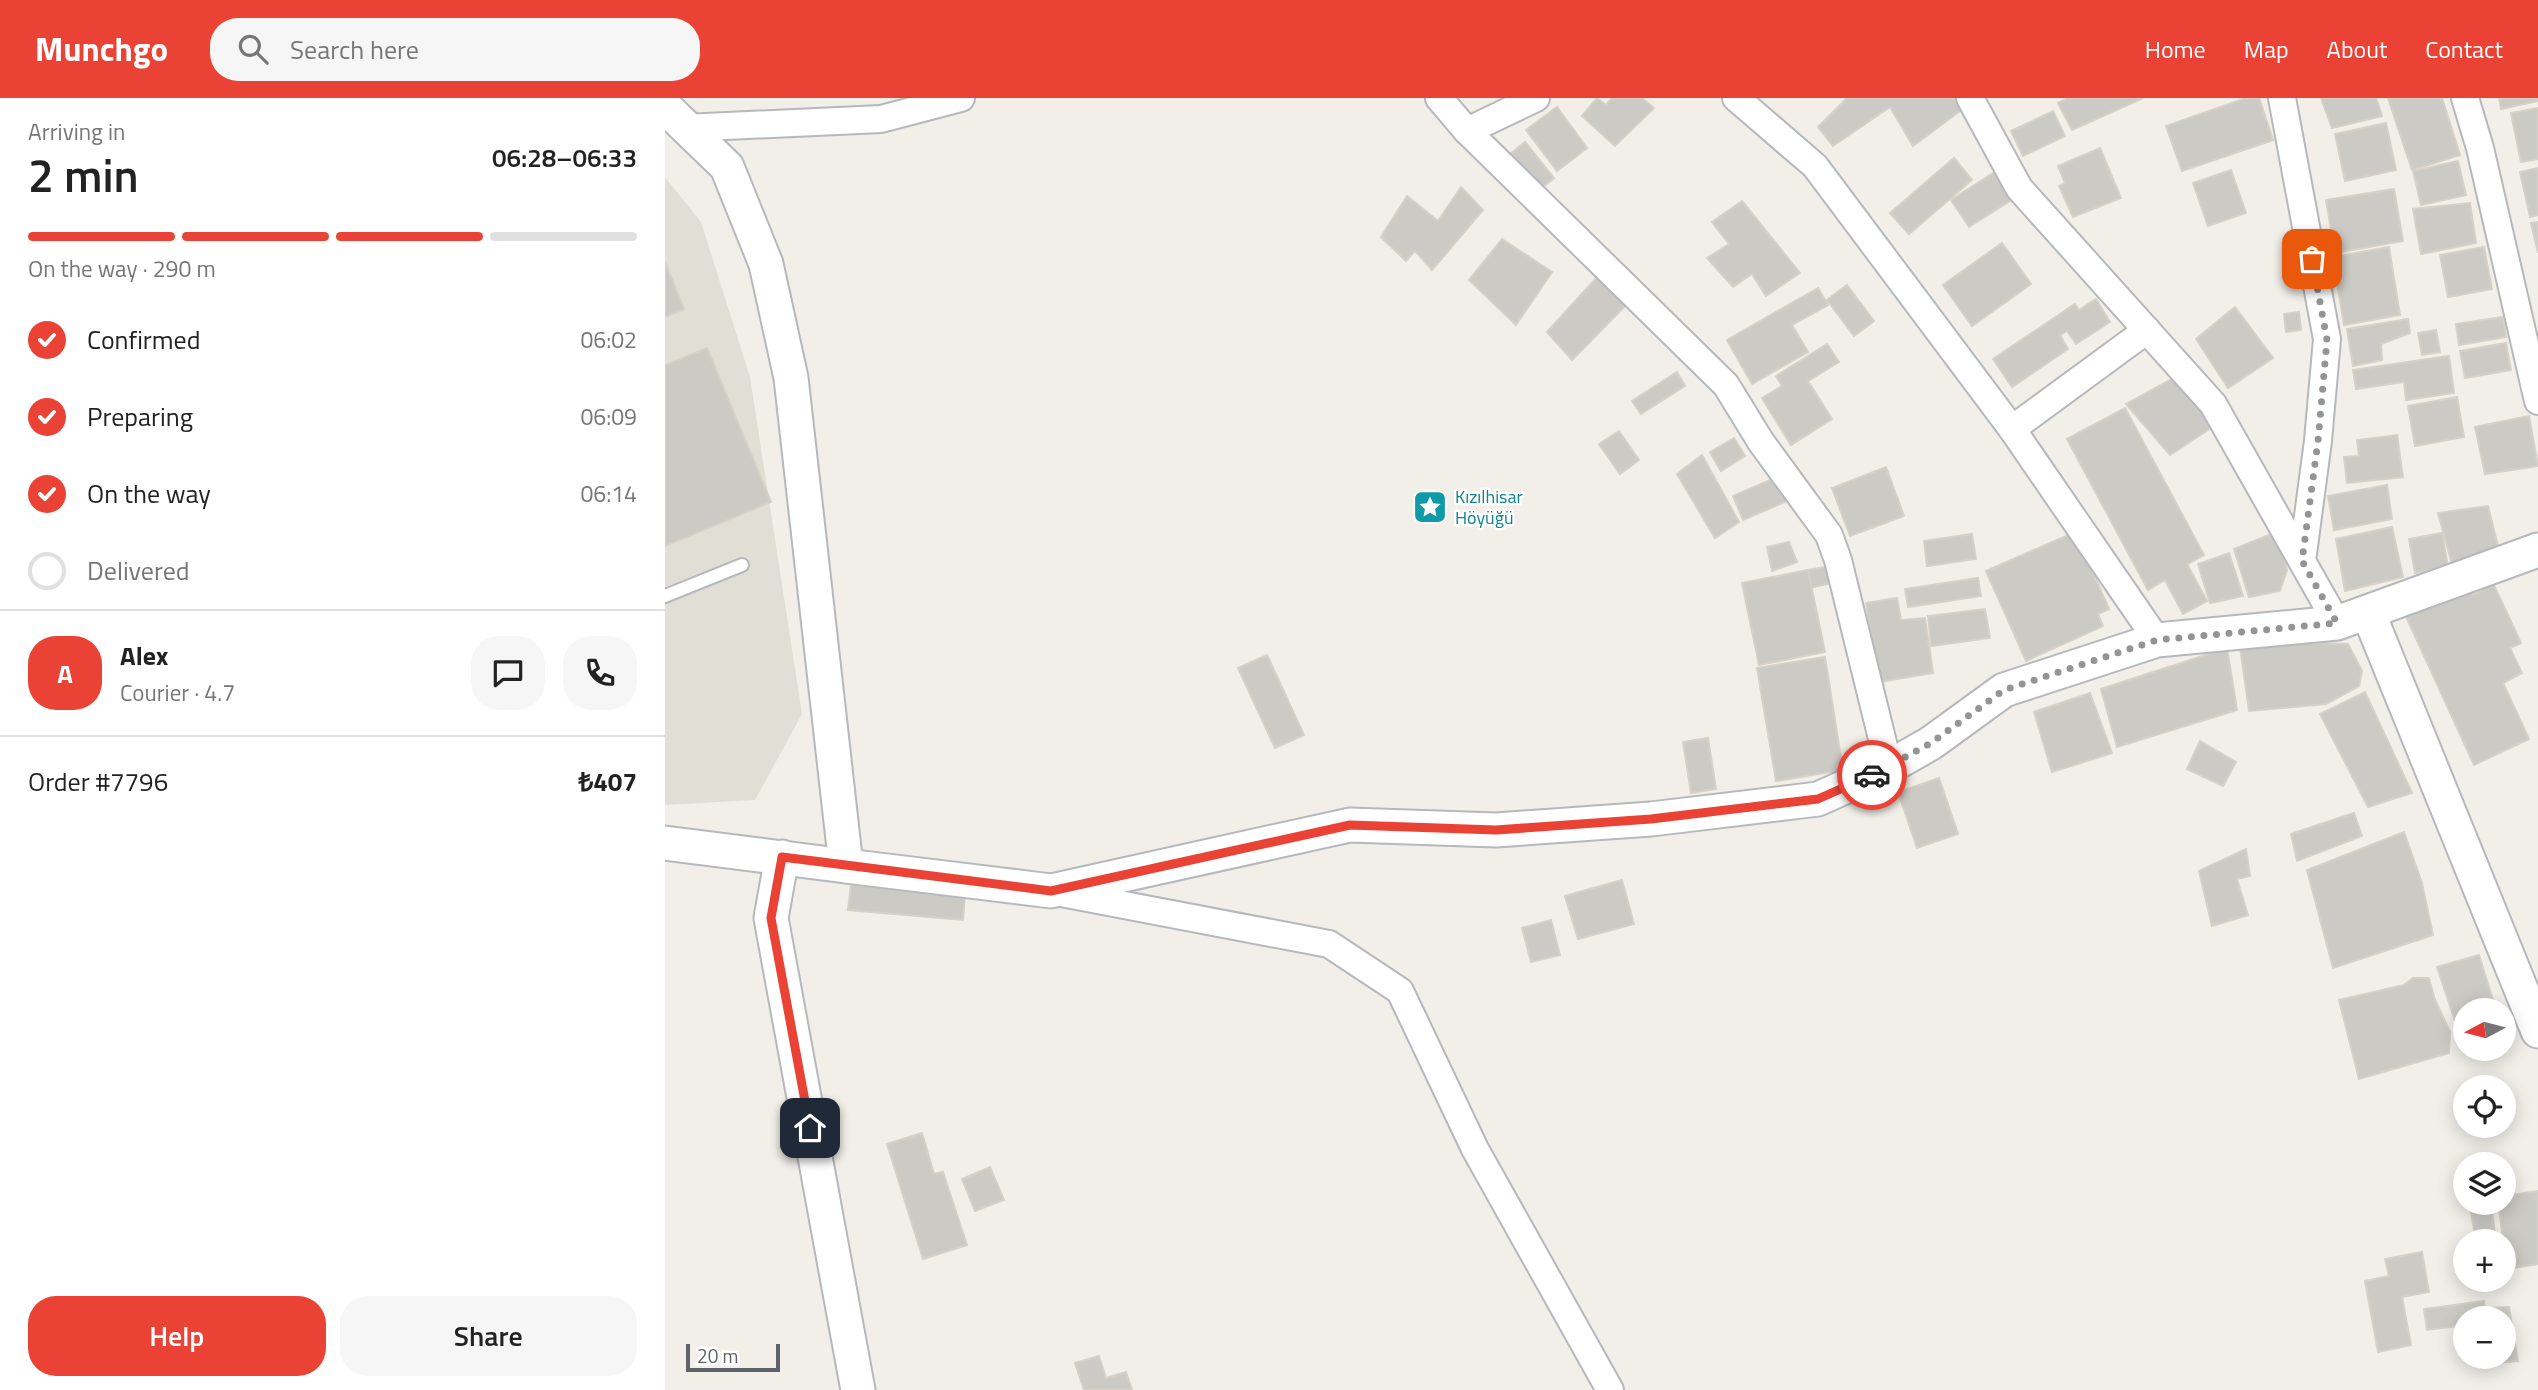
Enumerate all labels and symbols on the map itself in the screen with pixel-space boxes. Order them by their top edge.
pin [2282,229,2342,289]
place label: Kızılhisar Höyüğü [1455,483,1523,531]
place icon: Kızılhisar Höyüğü [1411,488,1449,526]
courier [1837,740,1907,810]
north arrow [2453,998,2517,1060]
pin [780,1098,840,1158]
scale bar [686,1341,781,1373]

